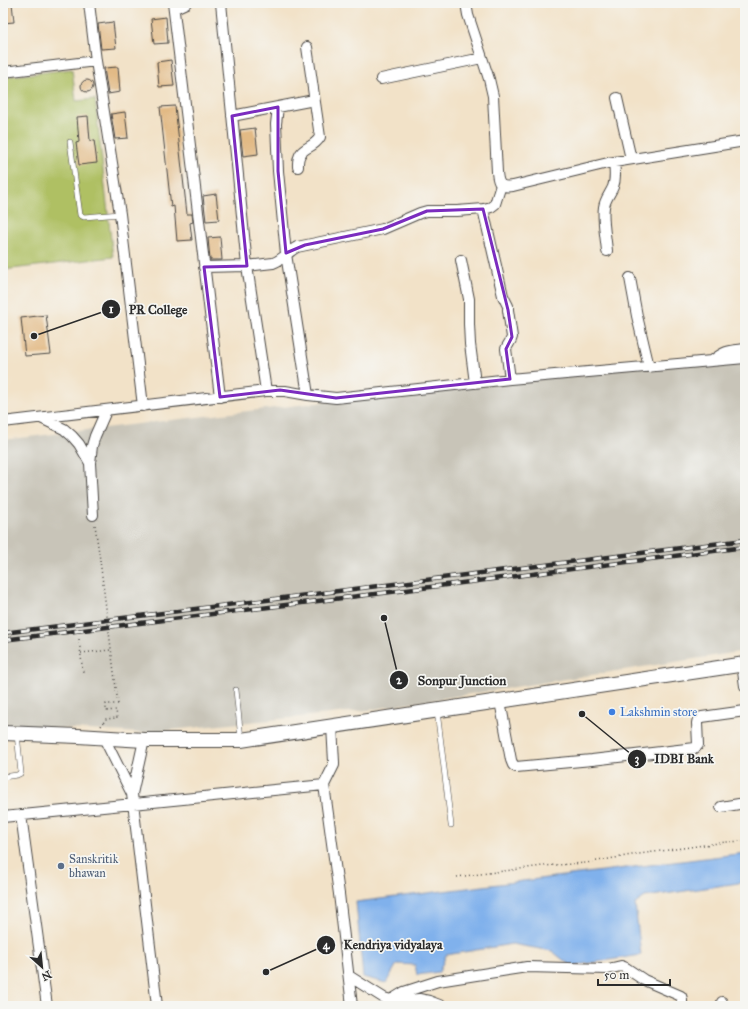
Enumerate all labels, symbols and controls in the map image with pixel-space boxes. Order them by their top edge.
callout: PR College [101,297,196,322]
text: 1 [109,302,114,316]
text: PR College [129,302,188,318]
callout: Sonpur Junction [389,668,514,693]
text: 2 [396,673,403,687]
text: Sonpur Junction [418,673,506,689]
place label: Lakshmin store [620,705,697,719]
marker: Lakshmin store [607,707,617,717]
callout: IDBI Bank [627,746,722,771]
text: IDBI Bank [654,751,715,767]
text: 3 [635,752,640,767]
place label: Sanskritik bhawan [69,852,119,880]
marker: Sanskritik bhawan [56,861,66,871]
callout: Kendriya vidyalaya [316,932,451,957]
text: Kendriya vidyalaya [344,937,443,953]
text: 4 [323,938,331,953]
north arrow [22,947,62,987]
scale bar [598,961,670,987]
text: N [39,968,53,984]
text: 50 m [604,968,629,982]

